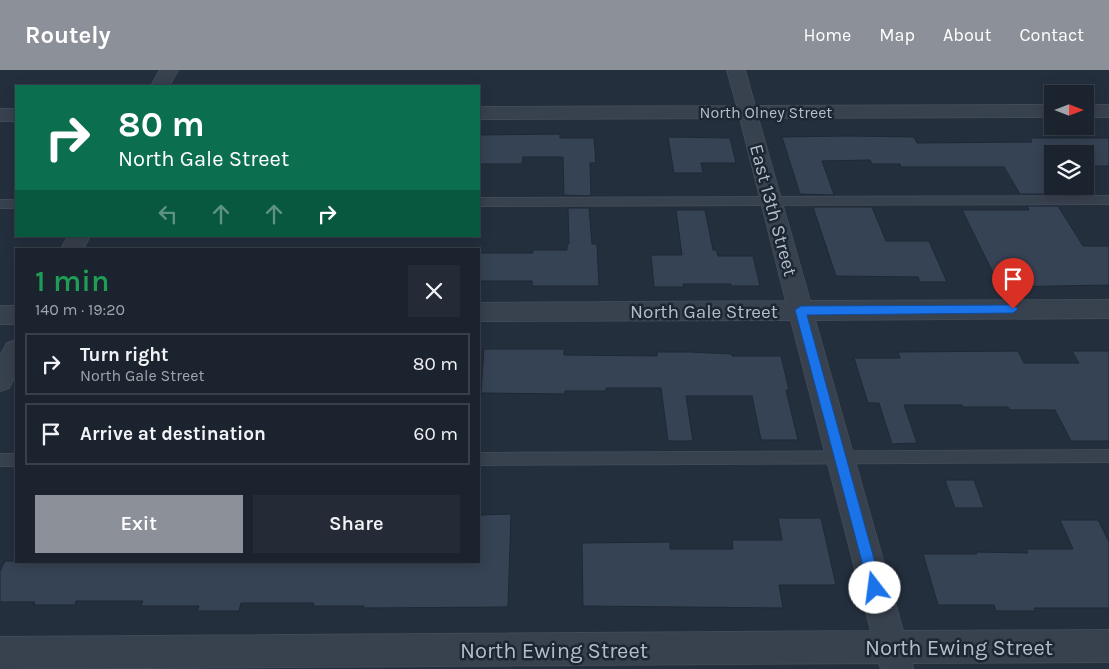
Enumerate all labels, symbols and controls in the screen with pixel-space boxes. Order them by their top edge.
text: Routely [25,21,111,49]
text: Home [803,24,851,46]
text: Map [879,24,915,46]
text: About [943,24,992,46]
text: Contact [1020,24,1084,46]
north arrow [1044,85,1094,135]
map controls [1044,85,1094,195]
street label: North Olney Street [700,103,832,122]
text: 80 m [118,104,205,145]
icon: right [35,105,100,170]
street label: East 13th Street [745,142,801,279]
button: layers [1044,145,1094,195]
text: North Gale Street [118,146,289,172]
icon: left [154,200,182,228]
icon: ahead [207,200,235,228]
icon: ahead [260,200,288,228]
icon: right [313,200,341,228]
pin [992,258,1034,309]
text: 1 min [35,263,109,299]
button: close [408,265,460,317]
icon: arrive [999,265,1027,293]
text: 140 m · 19:20 [35,300,125,319]
street label: North Gale Street [630,301,778,323]
text: Turn right [80,344,169,366]
icon: right [37,350,65,378]
text: 80 m [413,353,458,375]
text: North Gale Street [80,366,204,385]
icon: arrive [37,420,65,448]
text: Arrive at destination [80,423,266,445]
text: 60 m [414,423,458,445]
button: Exit [35,495,243,553]
button: Share [253,495,460,553]
position arrow [848,561,900,613]
street label: North Ewing Street [865,635,1053,661]
street label: North Ewing Street [460,638,648,664]

